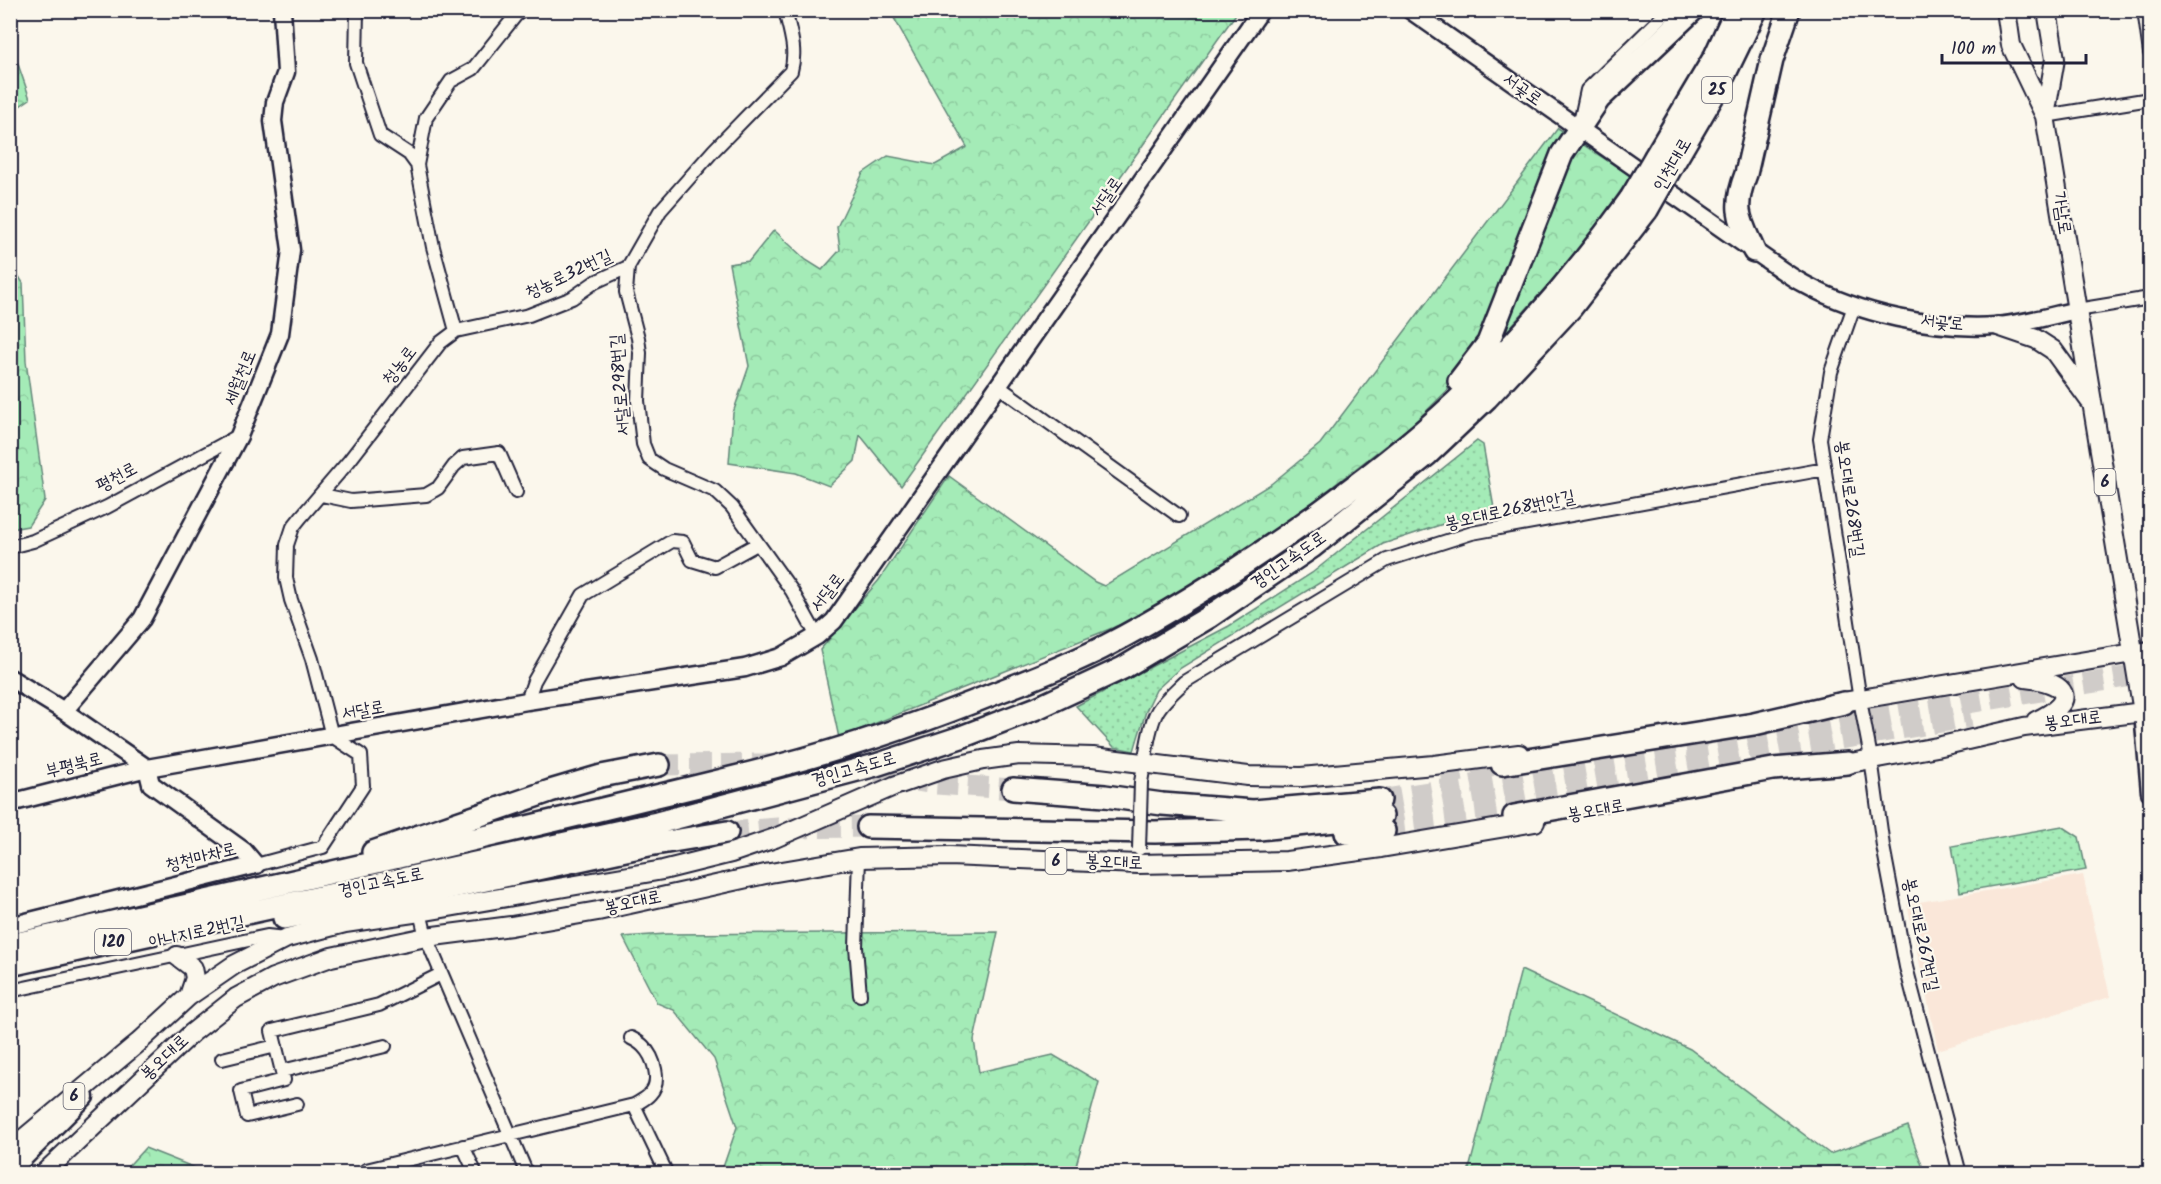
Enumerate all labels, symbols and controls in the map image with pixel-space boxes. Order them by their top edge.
scale bar [1942,27,2086,65]
text: 100 m [1951,35,1996,64]
street label: 서곶로 [1496,66,1548,114]
road number: 25 [1702,77,1732,103]
street label: 인천대로 [1646,133,1700,197]
street label: 서달로 [1083,171,1131,223]
street label: 가남로 [2043,189,2079,237]
street label: 청농로32번길 [521,242,618,308]
street label: 서곶로 [1919,306,1965,340]
street label: 서달로298번길 [603,332,639,437]
street label: 청농로 [375,340,425,392]
street label: 세월천로 [217,346,265,410]
street label: 봉오대로268번길 [1826,438,1872,560]
street label: 평천로 [91,455,143,501]
road number: 6 [2094,469,2116,495]
street label: 봉오대로268번안길 [1442,483,1578,539]
street label: 경인고속도로 [1245,524,1333,598]
street label: 서달로 [803,567,853,619]
street label: 서달로 [339,693,387,729]
street label: 봉오대로 [2042,703,2104,739]
street label: 경인고속도로 [808,744,900,796]
street label: 부평북로 [42,745,106,787]
street label: 봉오대로 [1565,792,1627,830]
street label: 청천마차로 [162,835,240,881]
street label: 봉오대로 [1085,847,1143,879]
road number: 6 [1046,848,1066,874]
street label: 경인고속도로 [335,860,427,906]
street label: 봉오대로267번길 [1894,875,1946,995]
street label: 봉오대로 [602,883,664,923]
street label: 아나지로2번길 [146,909,248,957]
road number: 120 [95,929,131,955]
street label: 봉오대로 [134,1028,196,1088]
road number: 6 [64,1083,84,1109]

